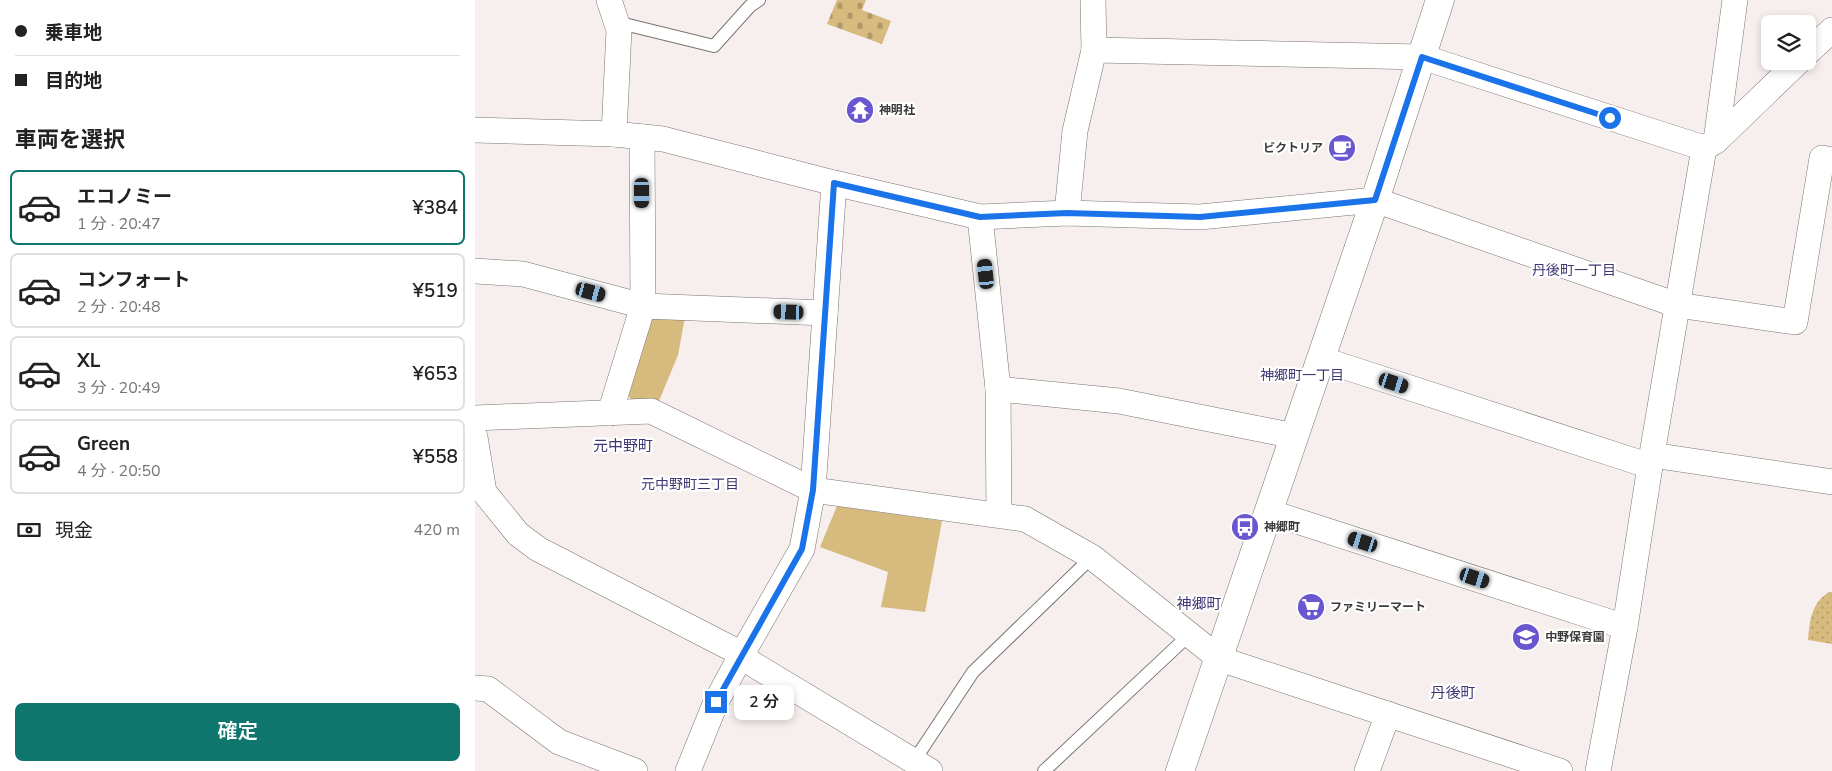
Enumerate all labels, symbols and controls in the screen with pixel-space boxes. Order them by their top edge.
map controls [1761,15,1816,70]
button: layers [1761,15,1816,70]
text: 乗車地 [45,20,102,46]
text: 目的地 [45,68,102,94]
temple icon: 神明社 [845,95,875,125]
place label: 神明社 [879,102,915,118]
route start [1599,107,1621,129]
text: 車両を選択 [15,125,125,155]
cafe icon: ビクトリア [1327,133,1357,163]
place label: ビクトリア [1263,140,1323,156]
car [634,178,649,208]
text: エコノミー [77,184,172,210]
icon: car [17,185,62,230]
text: ¥384 [412,195,458,221]
text: 1 分 · 20:47 [77,213,161,235]
car [976,258,995,290]
district label: 丹後町一丁目 [1532,261,1616,280]
text: コンフォート [77,267,190,293]
icon: car [17,268,62,313]
text: ¥519 [412,278,458,304]
car [574,281,607,303]
text: 2 分 · 20:48 [77,296,161,318]
car [773,304,804,320]
text: XL [77,348,100,374]
icon: car [17,351,62,396]
text: ¥653 [412,361,458,387]
district label: 神郷町一丁目 [1260,366,1344,385]
car [1377,371,1410,395]
text: 3 分 · 20:49 [77,377,161,399]
text: Green [77,431,130,457]
icon: car [17,434,62,479]
district label: 元中野町 [593,436,653,456]
text: ¥558 [412,444,458,470]
text: 4 分 · 20:50 [77,460,161,482]
district label: 元中野町三丁目 [641,475,739,494]
bus stop icon: 神郷町 [1230,512,1260,542]
icon: cash [15,516,43,544]
text: 現金 [55,518,93,544]
text: 420 m [413,519,460,541]
place label: 神郷町 [1264,519,1300,535]
car [1346,530,1379,554]
car [1458,566,1491,590]
supermarket icon: ファミリーマート [1296,592,1326,622]
district label: 神郷町 [1176,594,1222,614]
place label: ファミリーマート [1330,599,1426,615]
school or university icon: 中野保育園 [1511,622,1541,652]
place label: 中野保育園 [1545,629,1605,645]
district label: 丹後町 [1430,683,1476,703]
callout: 2 分 [733,684,793,720]
route end [705,691,727,713]
text: 2 分 [749,691,779,713]
button: 確定 [15,703,460,761]

